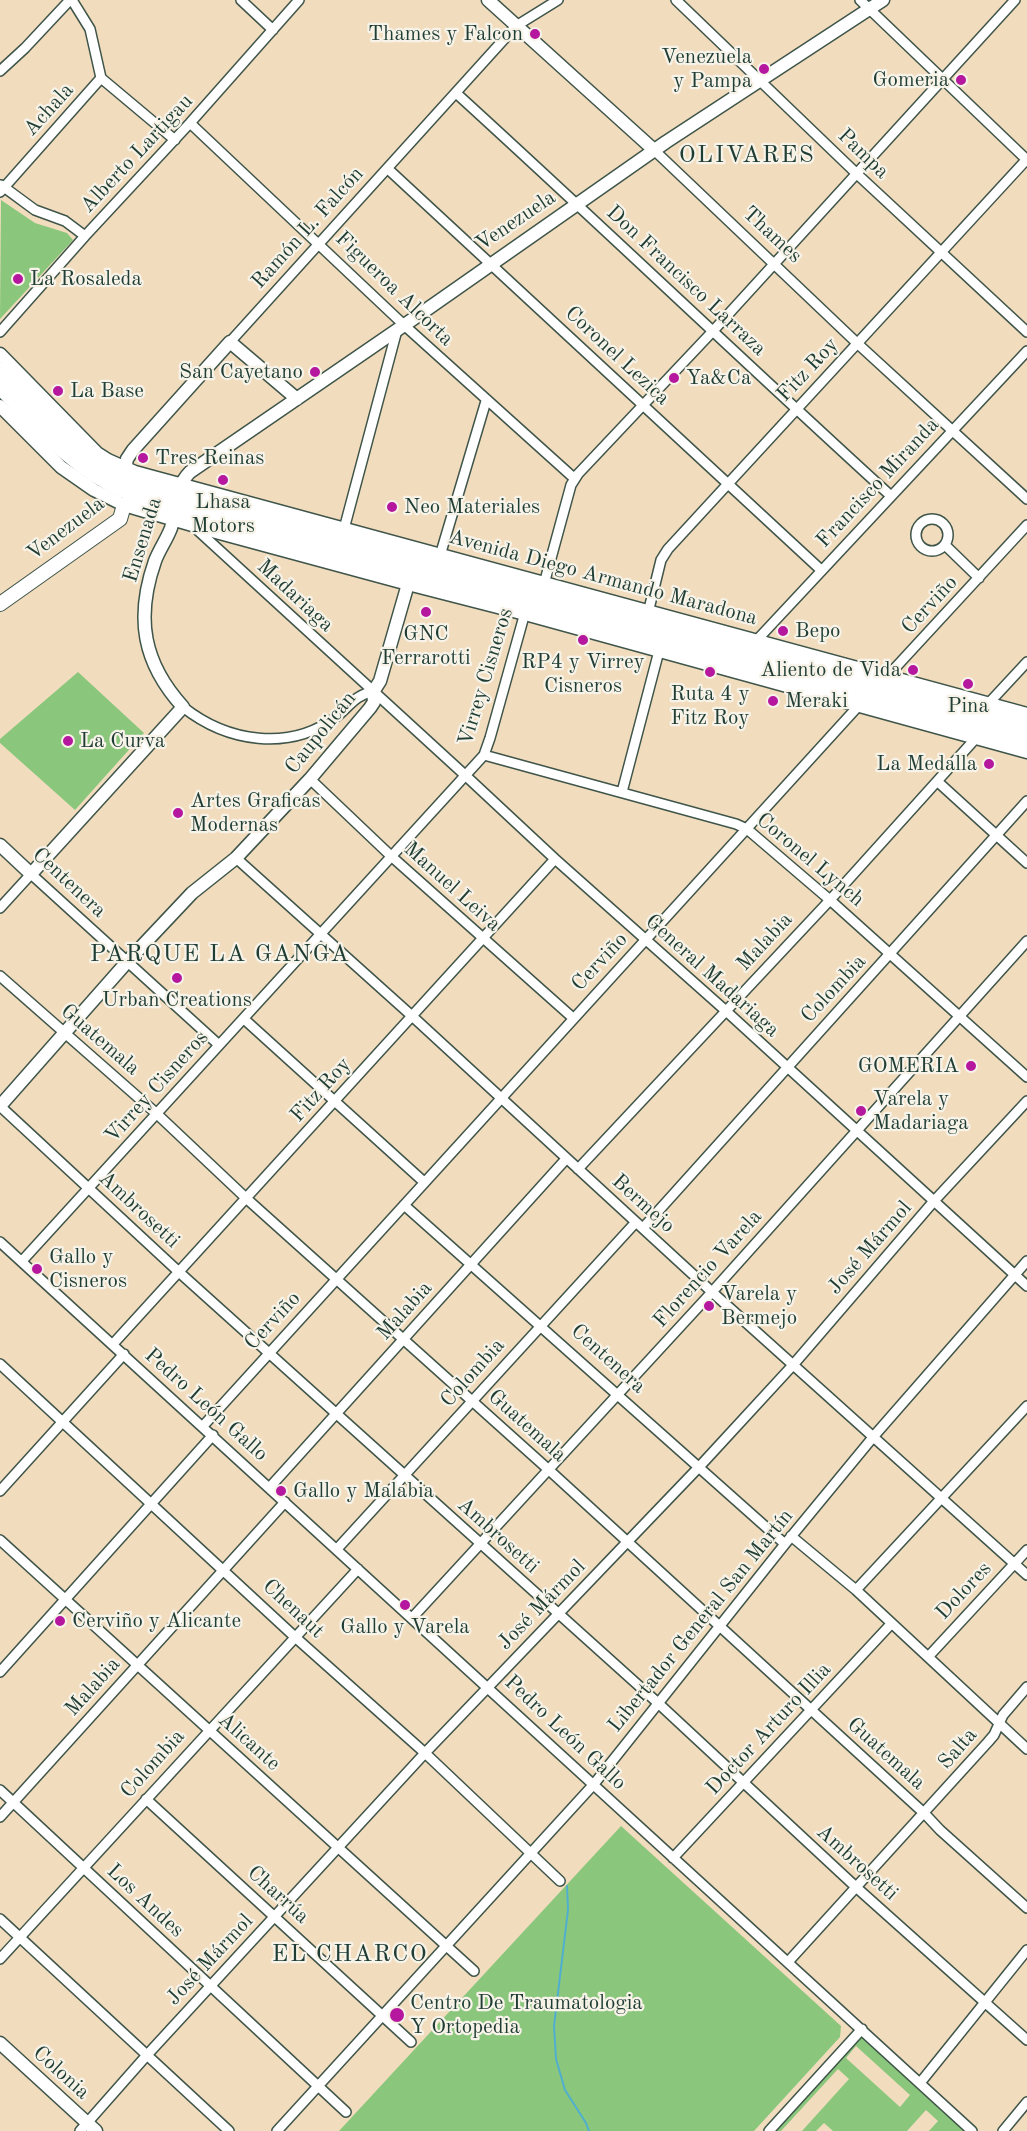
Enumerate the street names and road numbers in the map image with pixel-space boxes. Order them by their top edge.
street label: Achala [19,78,79,142]
street label: Alberto Lartigau [75,89,199,219]
street label: Pampa [832,124,894,184]
street label: Ramón L. Falcón [247,162,369,294]
street label: Venezuela [471,185,561,257]
street label: Don Francisco Larraza [601,200,771,362]
street label: Thames [737,201,807,269]
street label: Figueroa Alcorta [330,226,458,352]
street label: Coronel Lezica [559,301,675,411]
street label: Fitz Roy [772,333,844,407]
street label: Francisco Miranda [811,413,945,553]
street label: Venezuela [22,492,110,566]
street label: Ensenada [118,494,168,586]
street label: Avenida Diego Armando Maradona [446,525,760,631]
street label: Madariaga [251,554,339,638]
street label: Cerviño [897,570,963,640]
street label: Virrey Cisneros [453,605,519,749]
street label: Caupolicán [280,687,362,779]
street label: Coronel Lynch [751,808,869,912]
street label: Manuel Leiva [398,837,506,937]
street label: Centenera [27,842,111,924]
street label: Malabia [732,908,798,976]
street label: General Madariaga [640,909,784,1043]
street label: Cerviño [567,927,633,997]
street label: Colombia [796,950,872,1028]
street label: Guatemala [55,999,145,1081]
street label: Virrey Cisneros [100,1025,214,1149]
street label: Fitz Roy [285,1052,357,1128]
street label: Ambrosetti [93,1166,185,1254]
street label: Bermejo [606,1169,680,1239]
street label: José Mármol [823,1196,917,1300]
street label: Florencio Varela [648,1205,768,1333]
street label: Malabia [372,1276,438,1346]
street label: Cerviño [240,1286,306,1356]
street label: Centenera [565,1319,651,1399]
street label: Colombia [436,1333,510,1413]
street label: Pedro León Gallo [139,1343,273,1467]
street label: Guatemala [483,1384,571,1468]
street label: Ambrosetti [452,1493,544,1579]
street label: Libertador General San Martín [603,1504,799,1738]
street label: José Mármol [493,1555,591,1655]
street label: Dolores [931,1557,997,1625]
street label: Chenaut [257,1574,329,1644]
street label: Malabia [60,1652,126,1722]
street label: Doctor Arturo Illia [701,1658,837,1800]
street label: Pedro León Gallo [499,1670,631,1796]
street label: Alicante [213,1707,285,1777]
street label: Guatemala [842,1712,930,1796]
street label: Salta [933,1723,983,1775]
street label: Colombia [116,1724,190,1804]
street label: Ambrosetti [811,1820,903,1906]
street label: Los Andes [101,1859,189,1943]
street label: Charrúa [242,1861,314,1929]
street label: José Mármol [161,1909,259,2011]
street label: Colonia [27,2041,95,2105]

